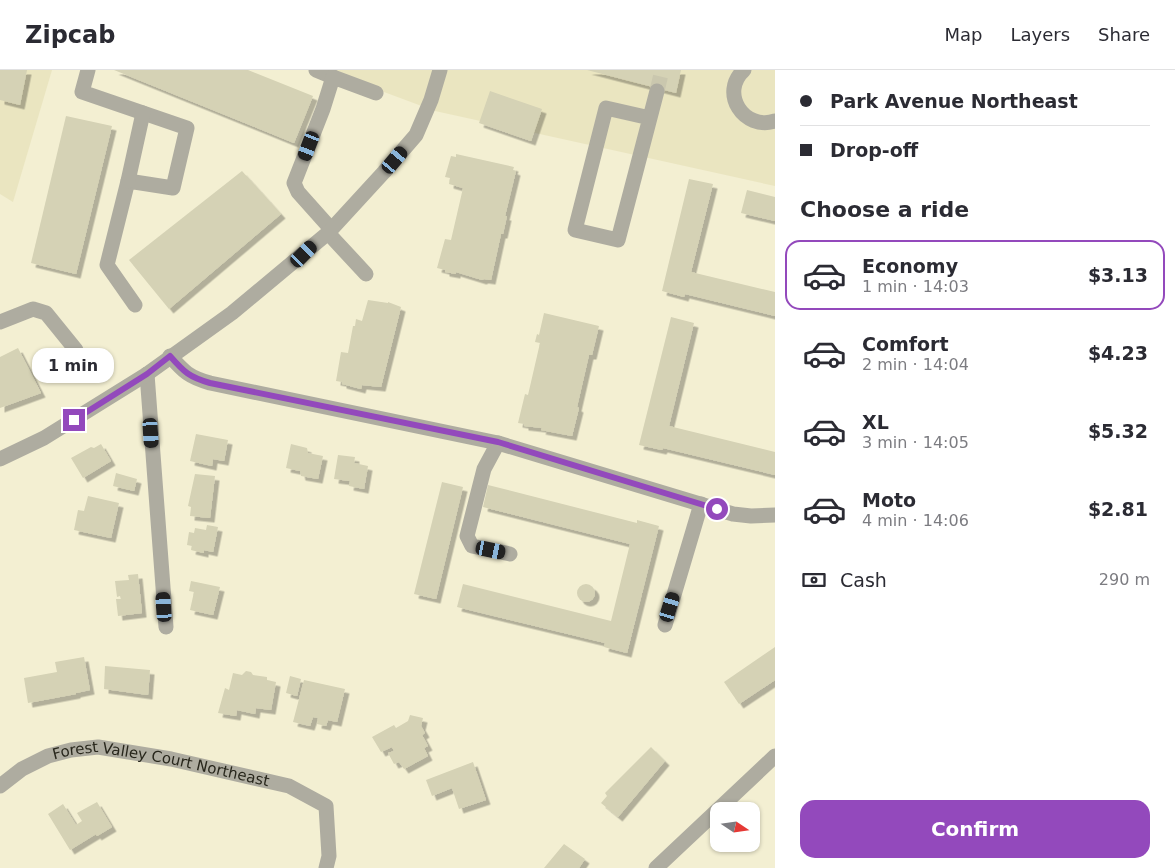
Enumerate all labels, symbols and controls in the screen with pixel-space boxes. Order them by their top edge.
text: Zipcab [25,21,115,49]
text: Map [944,24,982,45]
text: Layers [1010,24,1070,45]
text: Share [1098,24,1150,45]
text: Park Avenue Northeast [830,90,1078,112]
car [296,129,321,163]
text: Drop-off [830,139,918,161]
car [379,144,410,176]
text: Choose a ride [800,197,969,222]
car [288,238,319,270]
icon: car [802,253,847,298]
text: Economy [862,255,958,277]
text: $3.13 [1088,264,1148,286]
text: 1 min · 14:03 [862,277,969,296]
icon: car [802,331,847,376]
text: Comfort [862,333,949,355]
text: $4.23 [1088,342,1148,364]
callout: 1 min [33,348,115,382]
text: 2 min · 14:04 [862,355,969,374]
text: 1 min [48,356,98,375]
route end [63,409,85,431]
icon: car [802,409,847,454]
text: XL [862,411,889,433]
car [142,418,159,448]
text: $5.32 [1088,420,1148,442]
text: 3 min · 14:05 [862,433,969,452]
icon: car [802,487,847,532]
text: Moto [862,489,916,511]
route start [706,498,728,520]
text: $2.81 [1088,498,1148,520]
text: 4 min · 14:06 [862,511,969,530]
car [474,540,507,560]
icon: cash [800,566,828,594]
text: Cash [840,569,887,591]
text: 290 m [1099,570,1150,589]
car [658,590,681,624]
car [155,592,172,622]
street label: Forest Valley Court Northeast [50,738,271,790]
button: Confirm [800,800,1150,858]
north arrow [710,802,760,852]
map controls [710,802,760,852]

